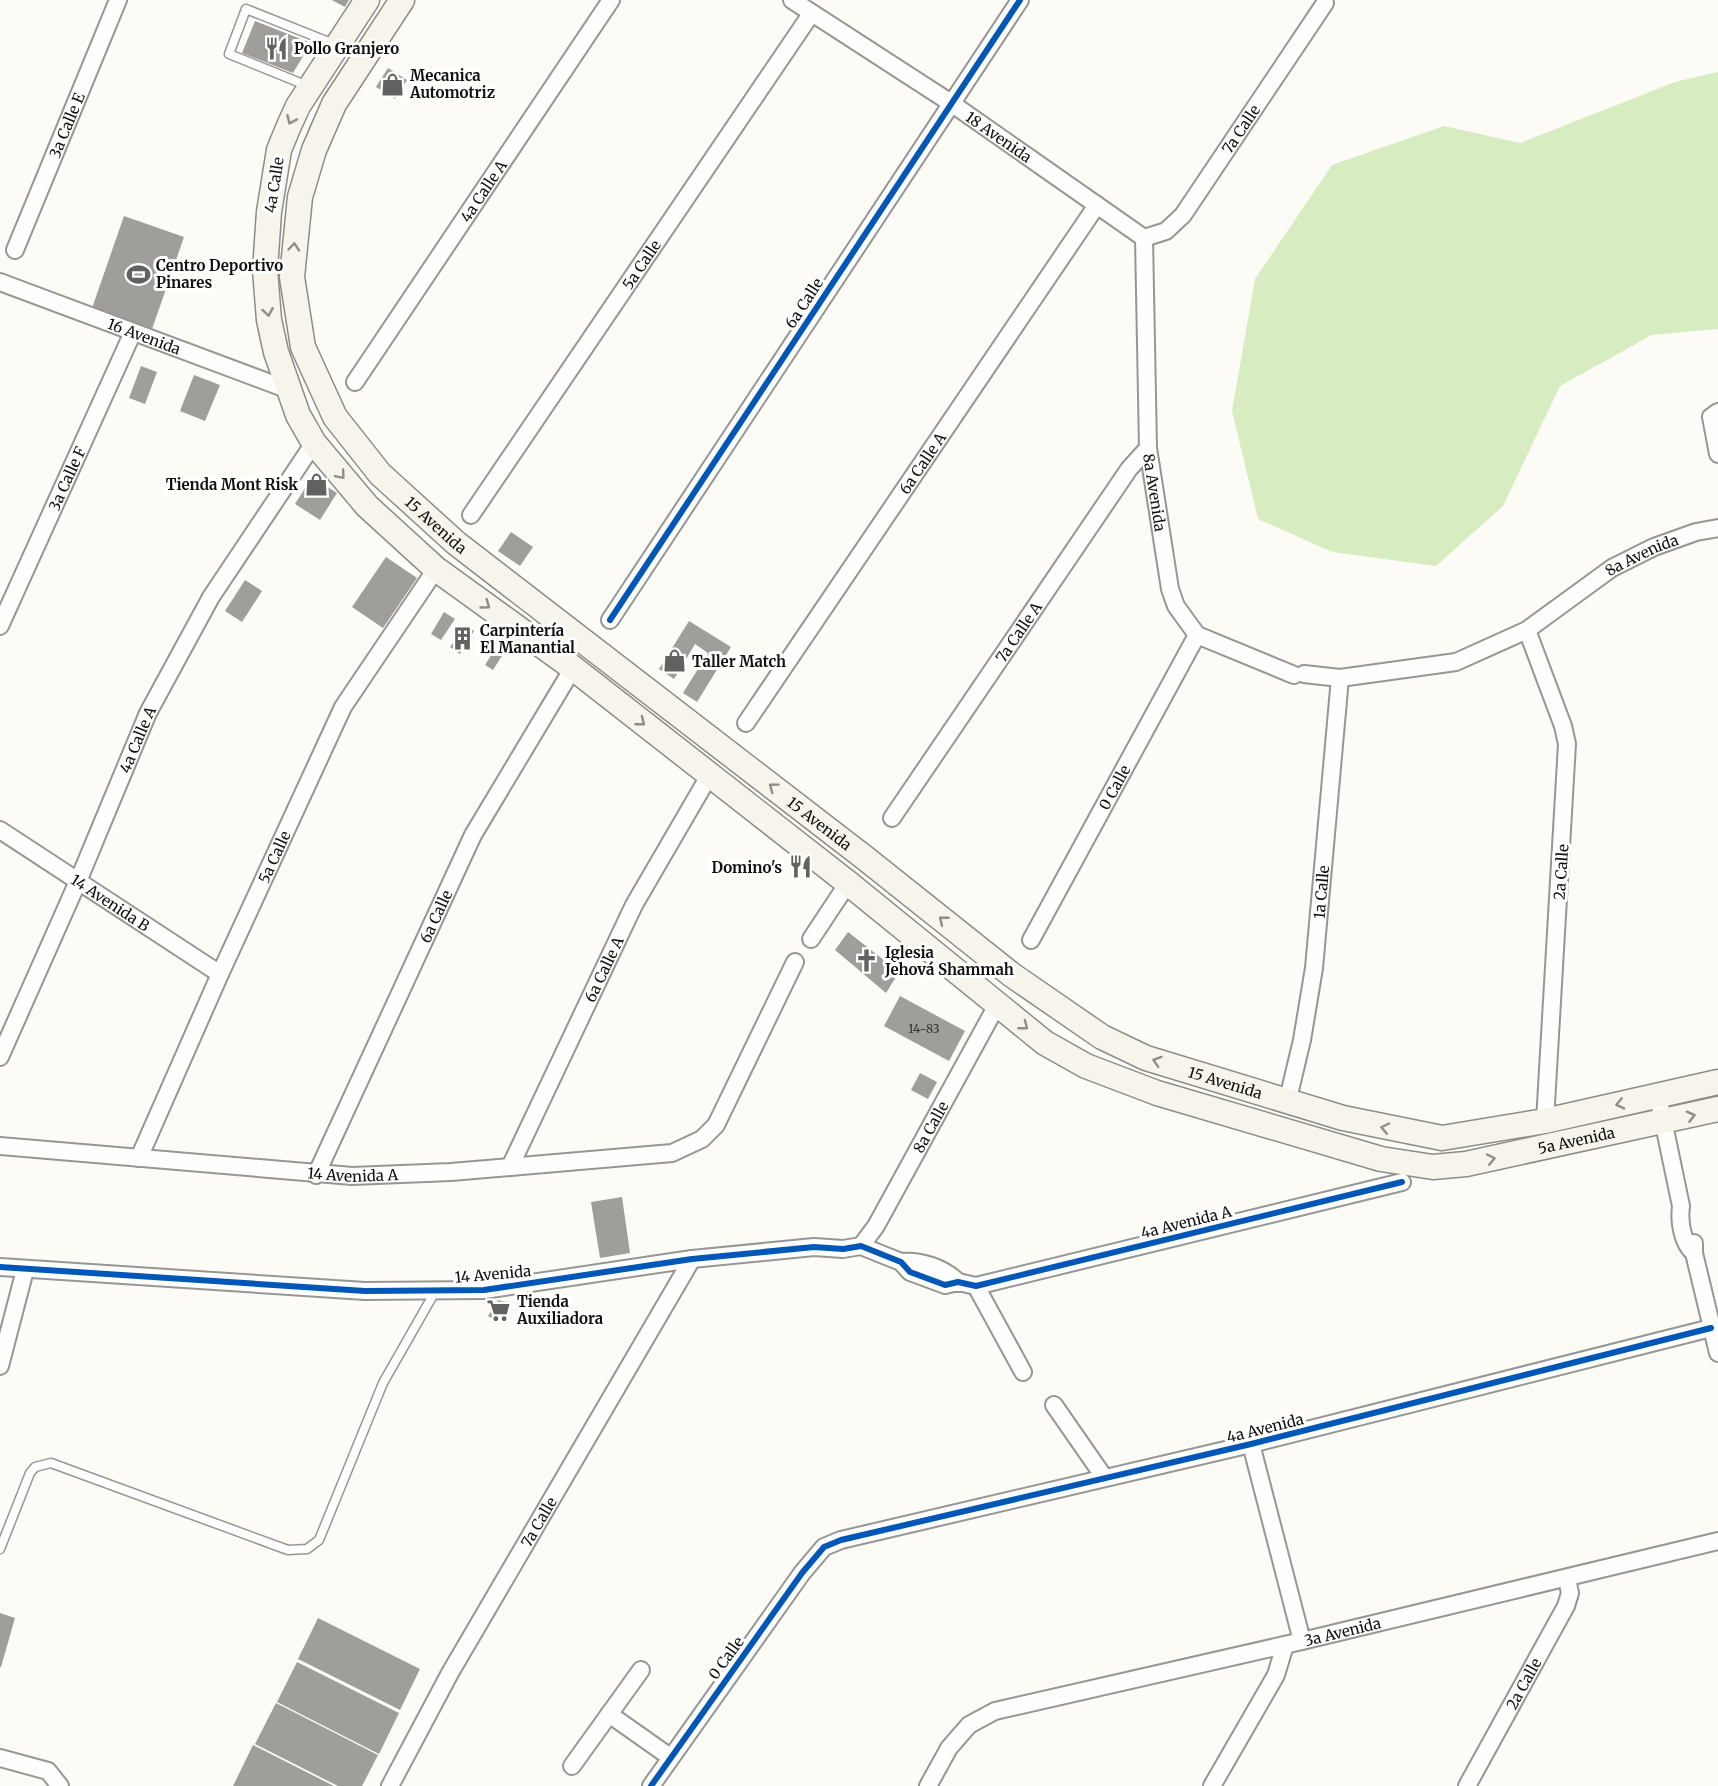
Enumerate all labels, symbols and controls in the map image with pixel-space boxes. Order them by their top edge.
restaurant icon: Pollo Granjero [263,35,289,61]
place label: Pollo Granjero [294,39,399,58]
place label: Mecanica Automotriz [409,66,495,102]
shop icon: Mecanica Automotriz [379,71,405,97]
street label: 3a Calle E [45,89,88,160]
street label: 7a Calle [1217,101,1264,157]
street label: 18 Avenida [962,107,1036,166]
one-way arrow [286,114,298,125]
street label: 4a Calle [260,156,288,214]
street label: 4a Calle A [456,156,511,225]
street label: 5a Calle [618,236,665,293]
one-way arrow [287,243,300,252]
place label: Centro Deportivo Pinares [156,256,283,292]
sports icon: Centro Deportivo Pinares [125,261,151,287]
street label: 6a Calle [781,274,827,332]
one-way arrow [261,306,274,316]
street label: 16 Avenida [105,314,183,358]
street label: 6a Calle A [895,428,950,497]
street label: 3a Calle F [44,443,89,513]
street label: 8a Avenida [1139,452,1170,533]
one-way arrow [334,468,345,479]
shop icon: Tienda Mont Risk [303,471,329,497]
place label: Tienda Mont Risk [166,475,298,494]
street label: 15 Avenida [401,492,471,557]
street label: 8a Avenida [1601,530,1681,580]
one-way arrow [479,598,490,609]
street label: 7a Calle A [991,598,1046,666]
place label: Carpintería El Manantial [480,621,575,657]
building icon: Carpintería El Manantial [449,626,475,652]
shop icon: Taller Match [661,648,687,674]
place label: Taller Match [692,652,786,671]
street label: 4a Calle A [115,702,160,775]
one-way arrow [634,715,645,726]
street label: 0 Calle [1094,761,1134,813]
one-way arrow [769,783,780,794]
street label: 15 Avenida [784,792,856,854]
street label: 5a Calle [254,828,294,886]
street label: 2a Calle [1550,843,1572,900]
restaurant icon: Domino's [787,854,813,880]
place label: Domino's [711,858,782,877]
street label: 1a Calle [1309,864,1333,920]
street label: 14 Avenida B [68,870,153,935]
street label: 6a Calle [415,887,456,946]
one-way arrow [939,916,950,927]
street label: 6a Calle A [580,933,627,1005]
place label: Iglesia Jehová Shammah [884,943,1014,979]
church icon: Iglesia Jehová Shammah [854,948,880,974]
one-way arrow [1017,1019,1028,1030]
house number: 14-83 [908,1021,940,1036]
one-way arrow [1152,1056,1163,1069]
street label: 15 Avenida [1186,1062,1265,1102]
one-way arrow [1615,1097,1625,1110]
street label: 8a Calle [908,1098,952,1156]
one-way arrow [1686,1111,1696,1124]
one-way arrow [1380,1122,1390,1135]
street label: 5a Avenida [1536,1122,1616,1158]
one-way arrow [1485,1153,1495,1166]
street label: 14 Avenida A [307,1163,399,1185]
street label: 4a Avenida A [1139,1201,1234,1242]
street label: 14 Avenida [454,1261,532,1287]
place label: Tienda Auxiliadora [516,1292,604,1328]
supermarket icon: Tienda Auxiliadora [486,1297,512,1323]
street label: 4a Avenida [1224,1409,1306,1447]
street label: 7a Calle [516,1493,560,1550]
street label: 3a Avenida [1302,1613,1383,1650]
street label: 0 Calle [704,1633,748,1683]
street label: 2a Calle [1502,1654,1545,1713]

